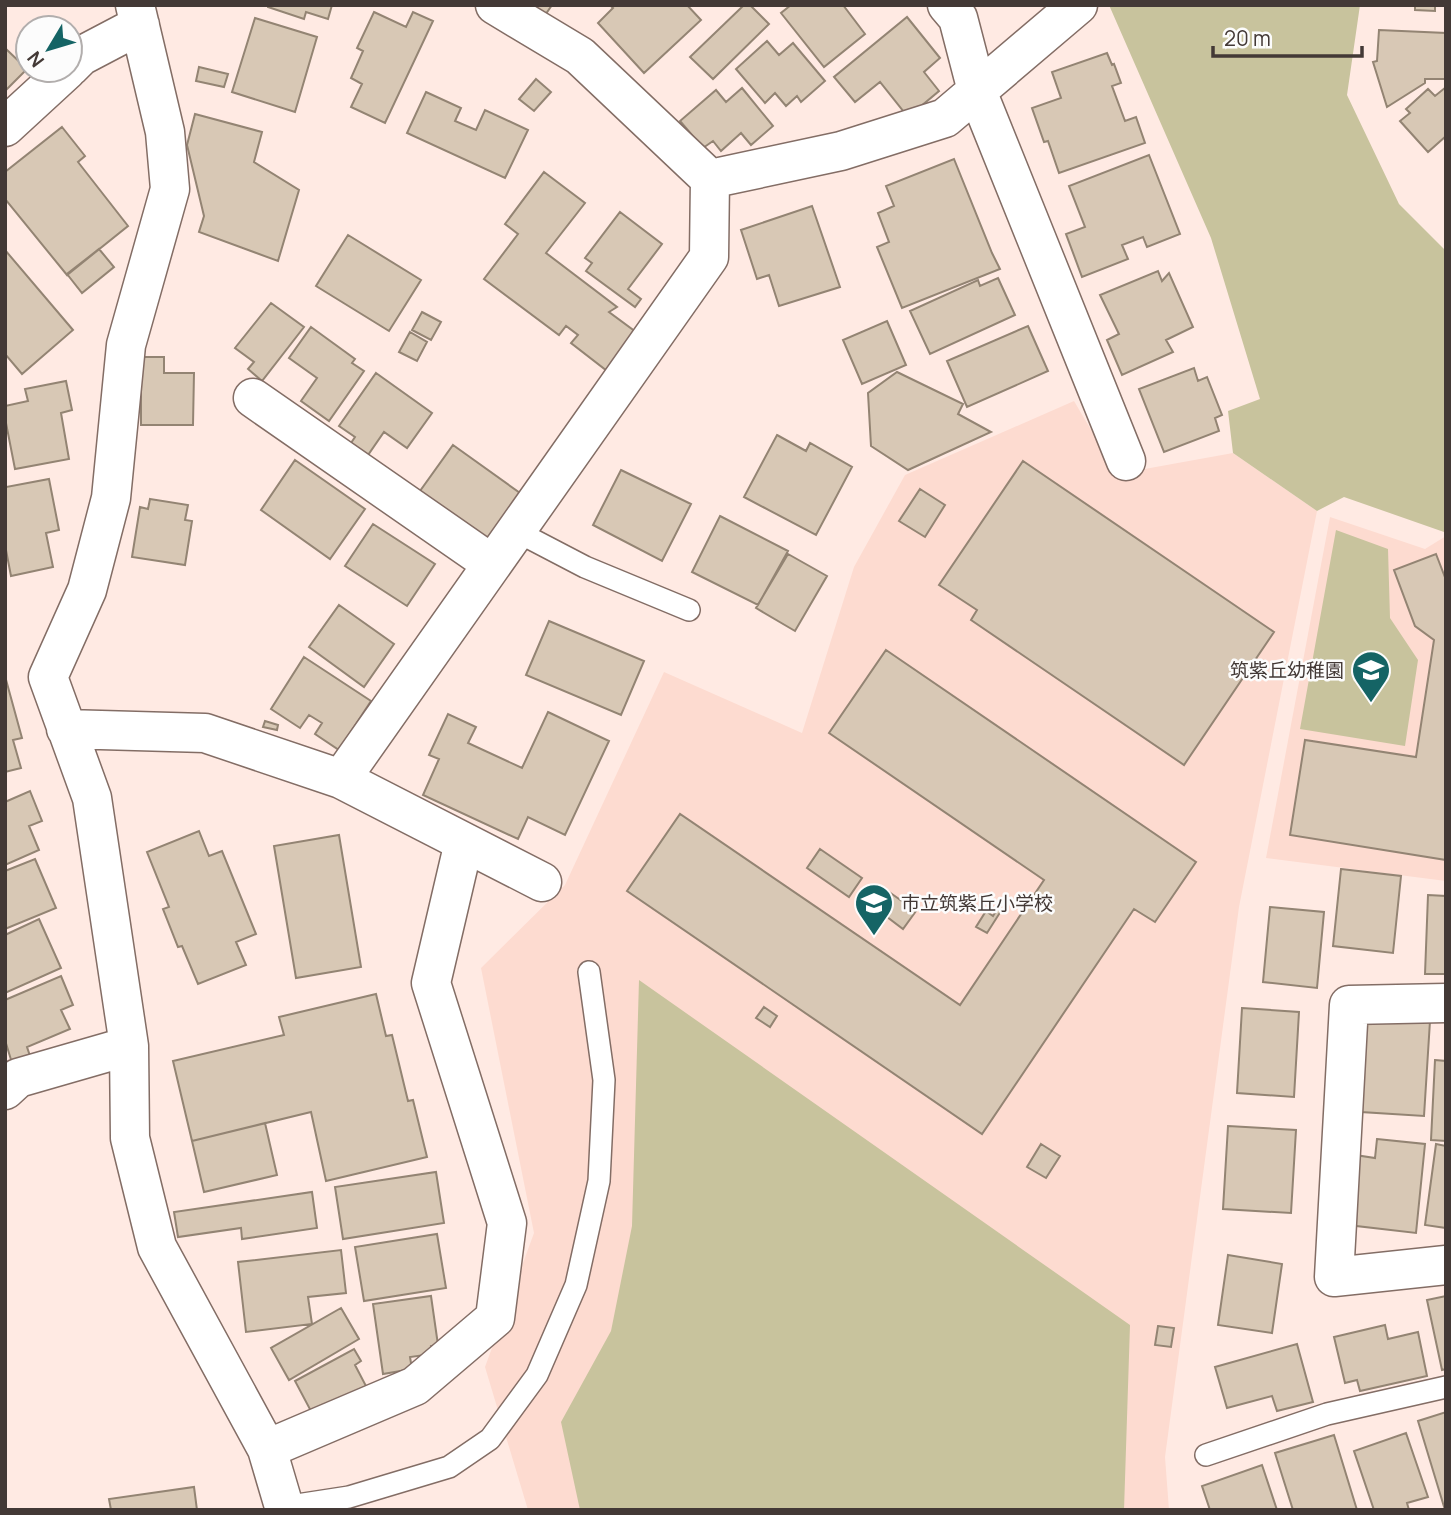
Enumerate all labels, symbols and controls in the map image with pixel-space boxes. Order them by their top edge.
north arrow [14,14,84,84]
scale bar [1213,14,1362,58]
text: 20 m [1224,24,1271,52]
text: N [21,46,50,73]
school or university icon: 筑紫丘幼稚園 [1350,649,1392,704]
place label: 筑紫丘幼稚園 [1230,657,1344,683]
school or university icon: 市立筑紫丘小学校 [853,882,895,937]
place label: 市立筑紫丘小学校 [901,890,1053,916]

